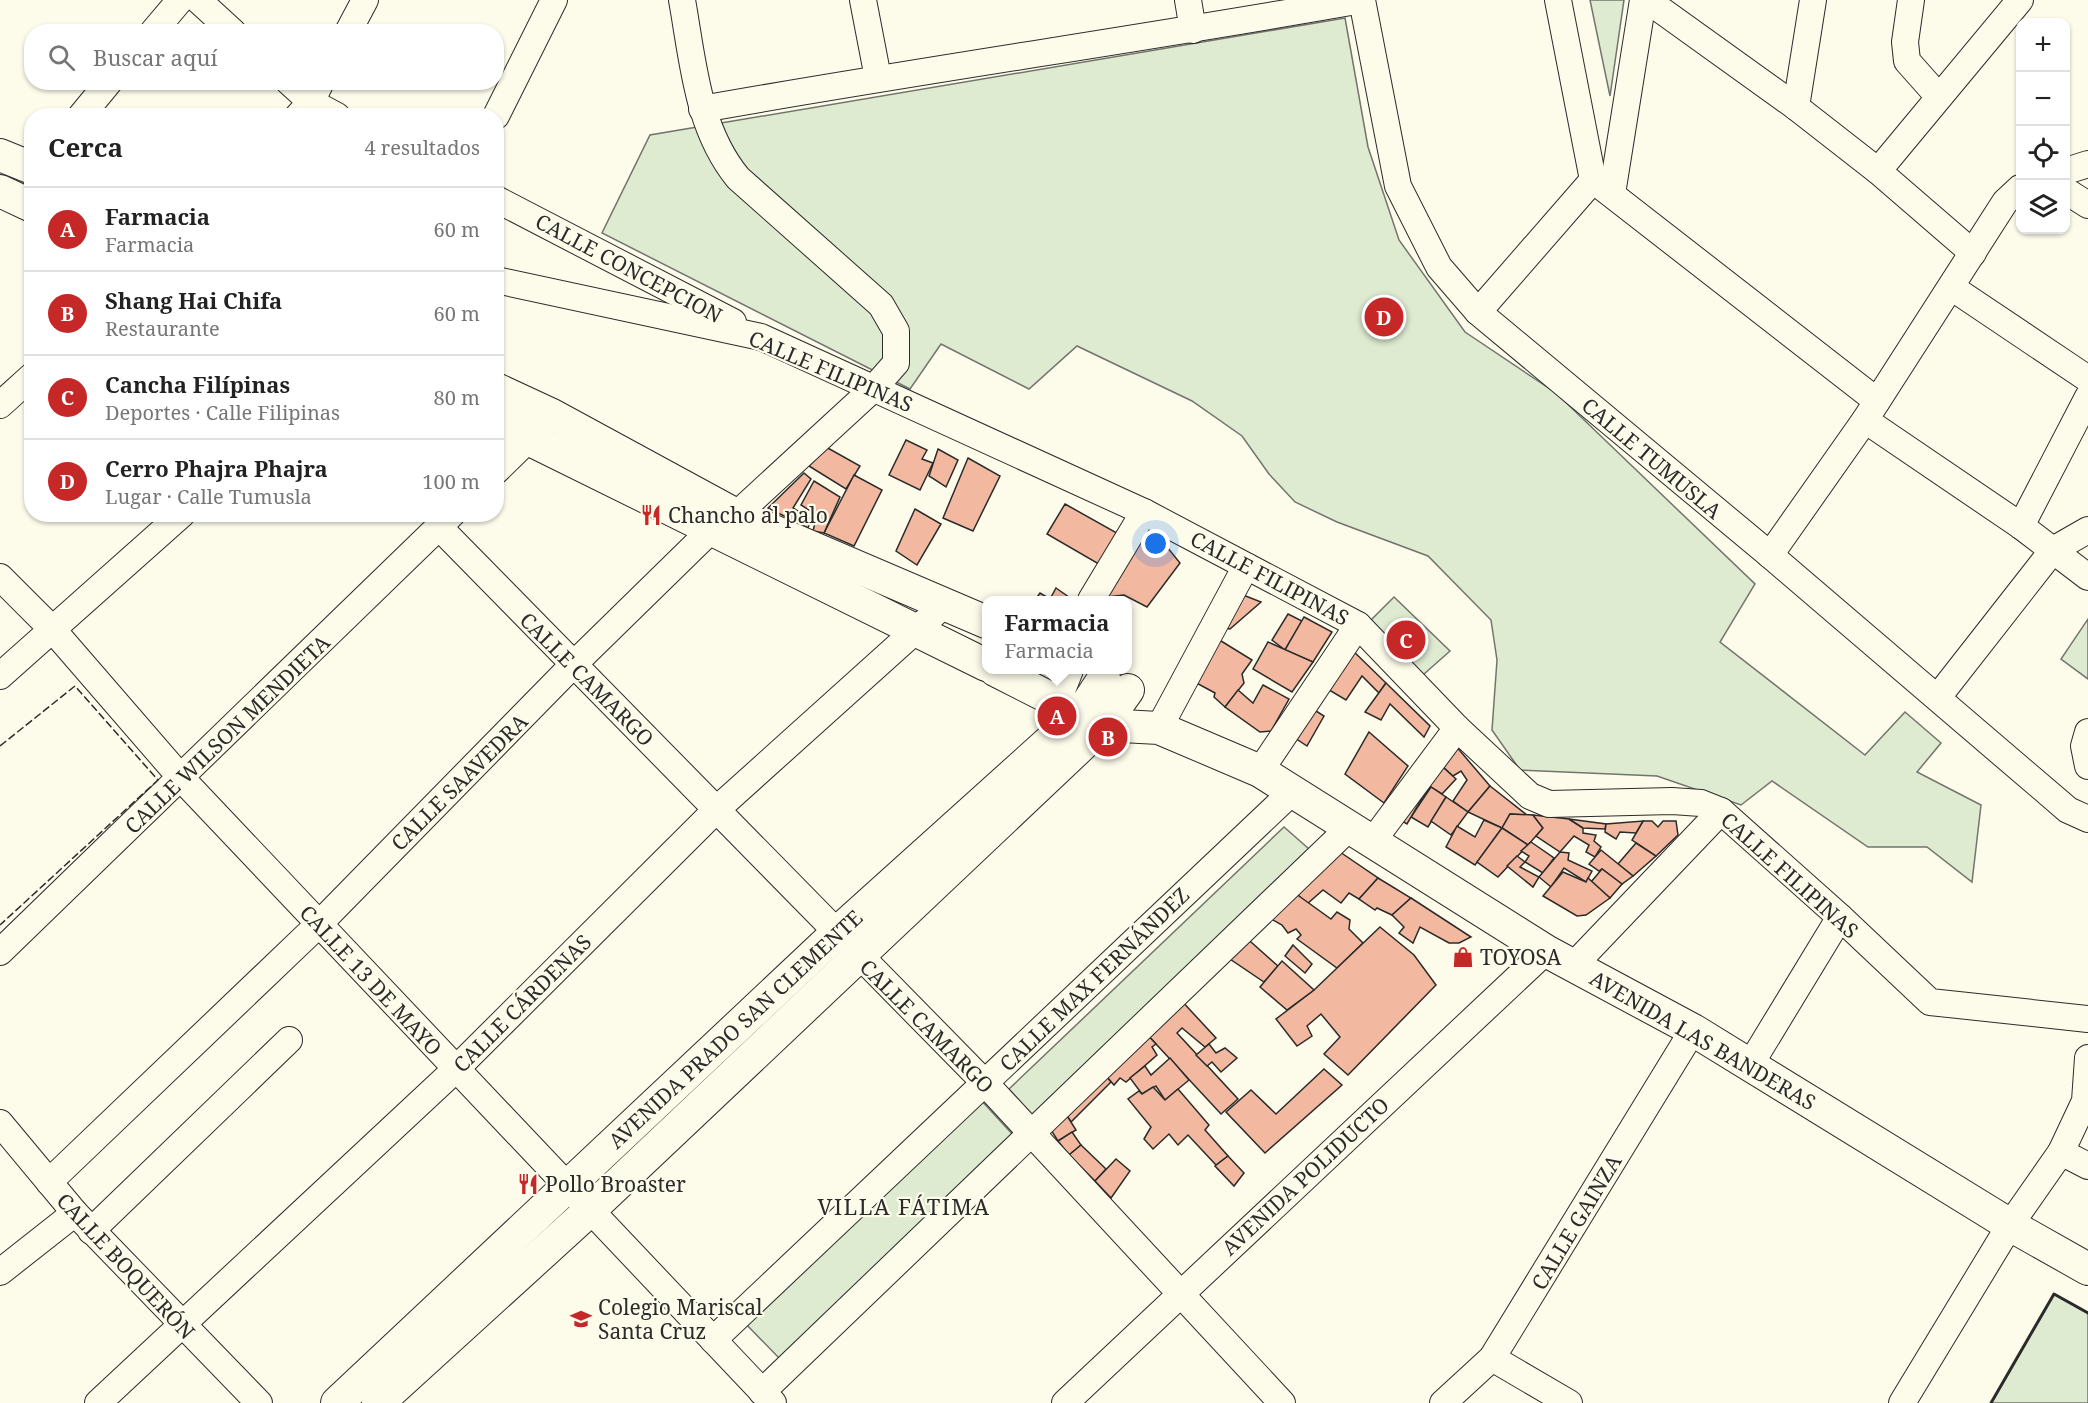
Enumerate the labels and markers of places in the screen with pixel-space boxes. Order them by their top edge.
pin: D [1364,294,1404,340]
place label: Chancho al palo [668,501,828,529]
restaurant icon: Chancho al palo [639,503,663,527]
pin: C [1386,618,1426,662]
pin: A [1038,694,1076,738]
pin: B [1088,714,1128,760]
place label: TOYOSA [1480,943,1561,971]
shop icon: TOYOSA [1451,945,1475,969]
place label: Pollo Broaster [545,1170,686,1198]
restaurant icon: Pollo Broaster [516,1172,540,1196]
place label: Colegio Mariscal Santa Cruz [598,1293,763,1345]
school or university icon: Colegio Mariscal Santa Cruz [569,1307,593,1331]

